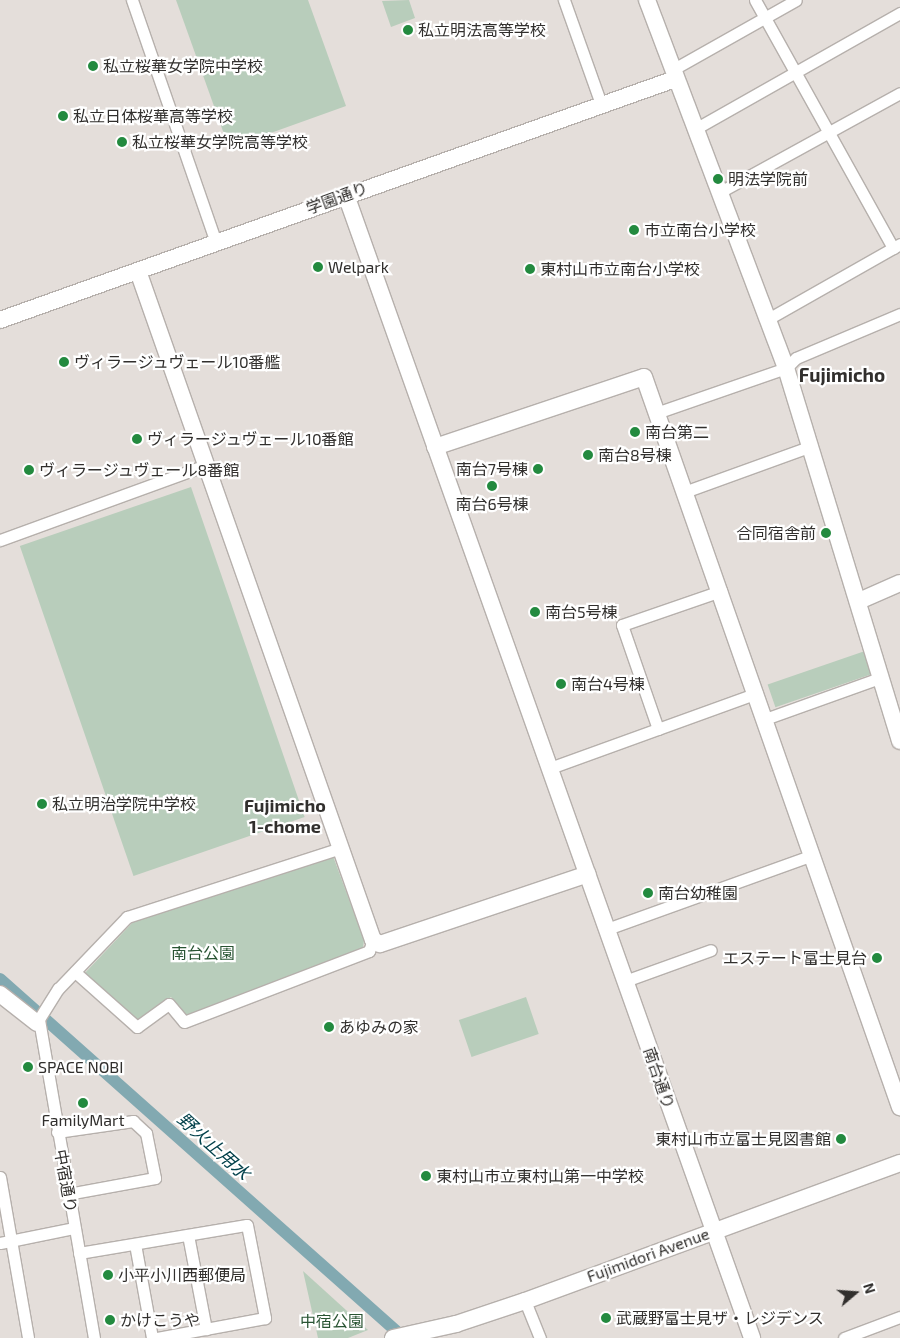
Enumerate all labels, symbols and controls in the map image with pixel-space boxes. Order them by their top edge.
place label: 私立明法高等学校 [418,20,546,40]
marker: 私立明法高等学校 [402,24,414,36]
place label: 私立桜華女学院中学校 [103,56,263,76]
marker: 私立桜華女学院中学校 [87,60,99,72]
place label: 私立日体桜華高等学校 [73,106,233,126]
marker: 私立日体桜華高等学校 [57,110,69,122]
place label: 私立桜華女学院高等学校 [132,132,308,152]
marker: 私立桜華女学院高等学校 [116,136,128,148]
place label: 明法学院前 [728,169,808,189]
marker: 明法学院前 [712,173,724,185]
street label: 学園通り [304,178,370,218]
place label: 市立南台小学校 [644,220,756,240]
marker: 市立南台小学校 [628,224,640,236]
place label: Welpark [328,257,389,277]
place label: 東村山市立南台小学校 [540,259,700,279]
marker: Welpark [312,261,324,273]
marker: 東村山市立南台小学校 [524,263,536,275]
place label: ヴィラージュヴェール10番艦 [74,352,282,372]
marker: ヴィラージュヴェール10番艦 [58,356,70,368]
district label: Fujimicho [799,364,885,386]
place label: 南台第二 [645,422,709,442]
marker: 南台第二 [629,426,641,438]
place label: ヴィラージュヴェール10番館 [147,429,355,449]
marker: ヴィラージュヴェール10番館 [131,433,143,445]
place label: 南台8号棟 [598,445,672,465]
marker: 南台8号棟 [582,449,594,461]
place label: 南台7号棟 [456,459,528,479]
place label: ヴィラージュヴェール8番館 [39,460,241,480]
marker: 南台7号棟 [532,463,544,475]
marker: ヴィラージュヴェール8番館 [23,464,35,476]
marker: 南台6号棟 [486,480,498,492]
place label: 南台6号棟 [455,494,529,514]
place label: 合同宿舎前 [736,523,816,543]
marker: 合同宿舎前 [820,527,832,539]
place label: 南台5号棟 [545,602,618,622]
marker: 南台5号棟 [529,606,541,618]
place label: 南台4号棟 [571,674,645,694]
marker: 南台4号棟 [555,678,567,690]
place label: 私立明治学院中学校 [52,794,196,814]
district label: Fujimicho 1-chome [244,795,326,838]
marker: 私立明治学院中学校 [36,798,48,810]
place label: 南台幼稚園 [658,883,738,903]
marker: 南台幼稚園 [642,887,654,899]
park label: 南台公園 [171,943,235,963]
place label: エステート富士見台 [723,948,867,968]
marker: エステート富士見台 [871,952,883,964]
place label: あゆみの家 [339,1017,419,1037]
marker: あゆみの家 [323,1021,335,1033]
street label: 南台通り [640,1045,678,1111]
place label: SPACE NOBI [38,1057,123,1077]
marker: SPACE NOBI [22,1061,34,1073]
marker: FamilyMart [77,1097,89,1109]
water label: 野火止用水 [173,1108,255,1184]
place label: FamilyMart [41,1110,125,1130]
place label: 東村山市立富士見図書館 [655,1129,831,1149]
marker: 東村山市立富士見図書館 [835,1133,847,1145]
street label: 中宿通り [51,1148,81,1214]
place label: 東村山市立東村山第一中学校 [436,1166,644,1186]
marker: 東村山市立東村山第一中学校 [420,1170,432,1182]
street label: Fujimidori Avenue [584,1224,712,1286]
place label: 小平小川西郵便局 [118,1265,246,1285]
north arrow [830,1268,880,1318]
marker: 小平小川西郵便局 [102,1269,114,1281]
text: N [860,1281,879,1296]
place label: 武蔵野富士見ザ・レジデンス [616,1308,824,1328]
place label: かけこうや [120,1310,200,1330]
park label: 中宿公園 [300,1311,364,1331]
marker: 武蔵野富士見ザ・レジデンス [600,1312,612,1324]
marker: かけこうや [104,1314,116,1326]

